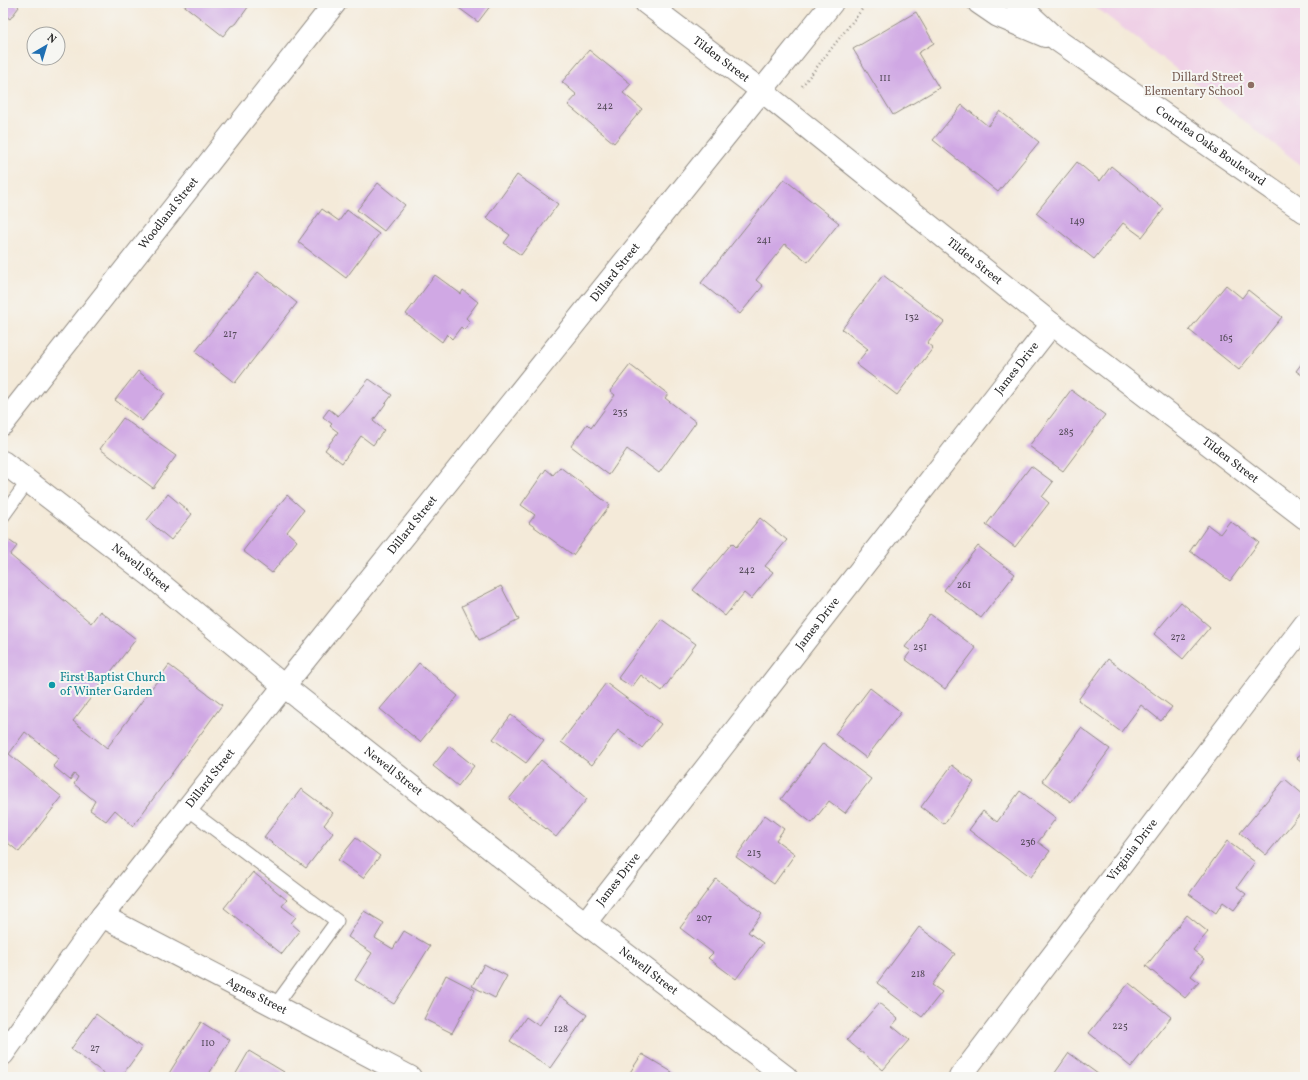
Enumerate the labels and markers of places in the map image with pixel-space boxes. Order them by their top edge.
place label: Dillard Street Elementary School [1144,70,1243,100]
marker: Dillard Street Elementary School [1246,80,1256,90]
place label: First Baptist Church of Winter Garden [60,670,166,700]
marker: First Baptist Church of Winter Garden [47,680,57,690]

